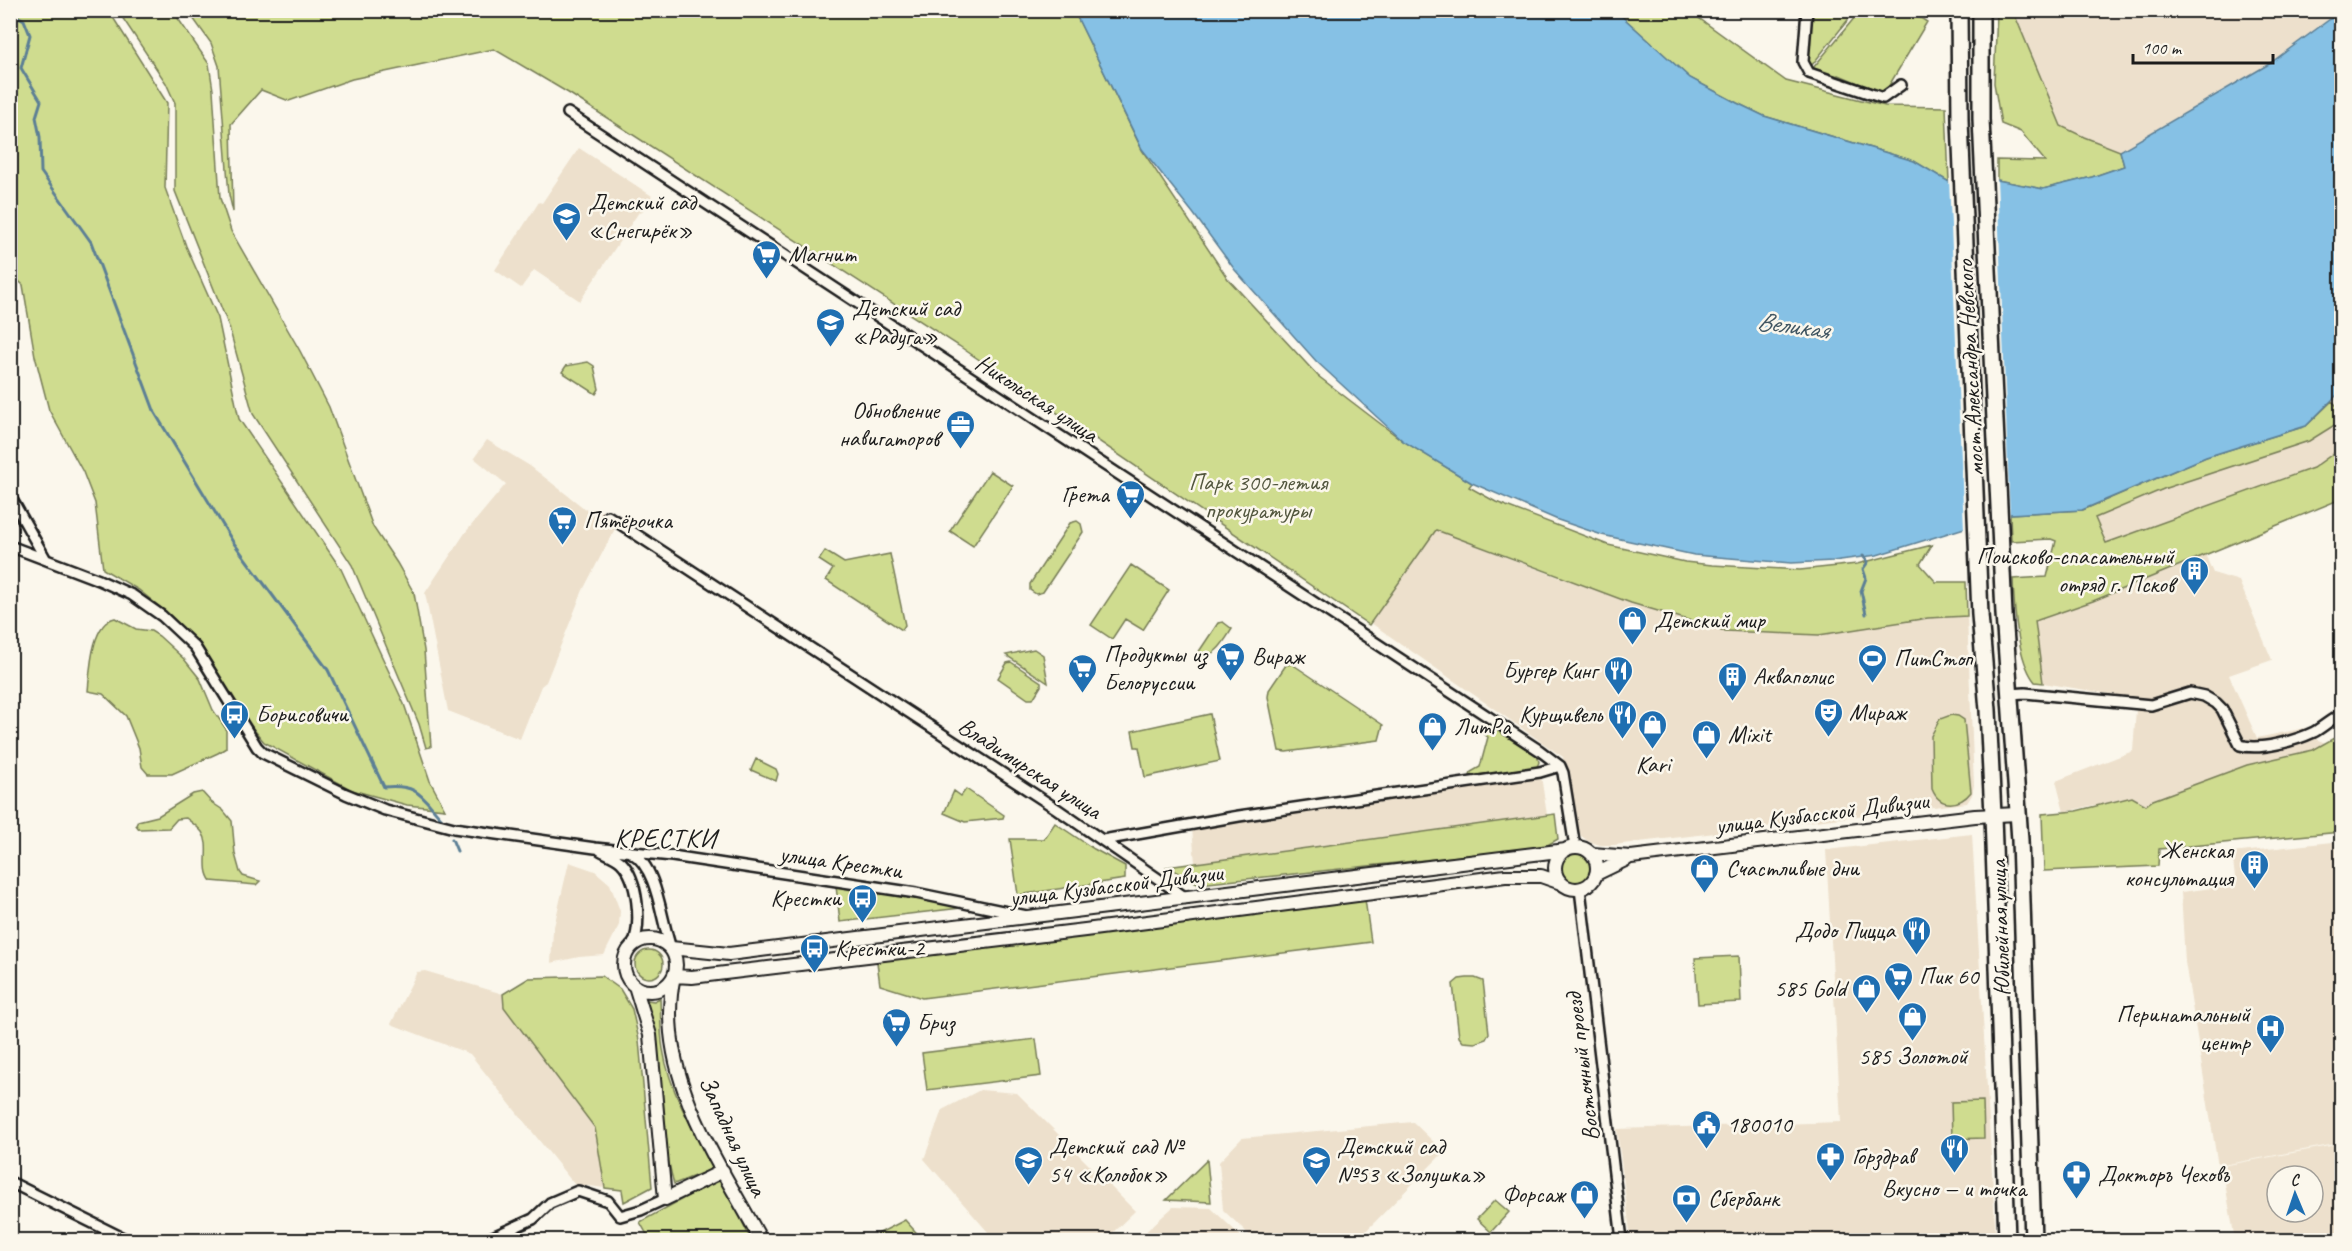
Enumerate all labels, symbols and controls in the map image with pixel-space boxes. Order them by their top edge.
scale bar [2133,27,2272,65]
text: 100 m [2142,37,2183,59]
place label: Детский сад «Снегирёк» [588,187,698,245]
school or university icon: Детский сад «Снегирёк» [551,200,583,242]
supermarket icon: Магнит [751,238,783,280]
place label: Магнит [788,239,857,269]
street label: мост Александра Невского [1949,258,1991,477]
place label: Детский сад «Радуга» [852,293,962,351]
water label: Великая [1755,304,1834,347]
school or university icon: Детский сад «Радуга» [815,306,847,348]
street label: Никольская улица [970,347,1105,450]
place label: Обновление навигаторов [839,395,944,453]
office icon: Обновление навигаторов [944,408,976,450]
park label: Парк 300-летия прокуратуры [1189,467,1329,525]
supermarket icon: Грета [1114,478,1146,520]
place label: Грета [1062,479,1110,509]
supermarket icon: Пятёрочка [547,504,579,546]
place label: Пятёрочка [584,505,673,535]
place label: Поисково-спасательный отряд г. Псков [1977,541,2179,599]
building icon: Поисково-спасательный отряд г. Псков [2179,554,2211,596]
shop icon: Детский мир [1617,604,1649,646]
place label: Детский мир [1654,605,1767,635]
place label: Продукты из Белоруссии [1104,639,1209,697]
supermarket icon: Вираж [1215,640,1247,682]
place label: Вираж [1252,641,1307,671]
sports icon: ПитСтоп [1857,642,1889,684]
place label: ПитСтоп [1894,643,1974,673]
supermarket icon: Продукты из Белоруссии [1067,652,1099,694]
restaurant icon: Бургер Кинг [1602,654,1634,696]
place label: Бургер Кинг [1503,655,1600,685]
building icon: Акваполис [1716,660,1748,702]
place label: Акваполис [1753,661,1835,691]
theatre icon: Мираж [1812,696,1844,738]
place label: Мираж [1849,697,1909,727]
bus stop icon: Борисовичи [219,698,251,740]
restaurant icon: Курщивель [1607,698,1639,740]
place label: Борисовичи [256,699,349,729]
place label: Курщивель [1519,699,1604,729]
shop icon: Kari [1637,708,1669,750]
street label: Владимирская улица [953,710,1108,826]
shop icon: ЛитРа [1417,710,1449,752]
place label: ЛитРа [1454,711,1512,741]
shop icon: Mixit [1691,718,1723,760]
place label: Mixit [1728,719,1773,749]
place label: Kari [1636,749,1673,779]
street label: улица Кузбасской Дивизии [1712,785,1932,841]
district label: КРЕСТКИ [615,822,721,855]
place label: Женская консультация [2124,835,2235,893]
street label: улица Крестки [776,838,905,886]
building icon: Женская консультация [2238,848,2270,890]
shop icon: Счастливые дни [1689,852,1721,894]
place label: Счастливые дни [1726,853,1860,883]
street label: улица Кузбасской Дивизии [1006,857,1226,913]
street label: Юбилейная улица [1983,858,2017,997]
bus stop icon: Крестки [846,882,878,924]
place label: Крестки [771,883,842,913]
restaurant icon: Додо Пицца [1900,914,1932,956]
place label: Додо Пицца [1795,915,1897,945]
bus stop icon: Крестки-2 [798,932,830,974]
place label: Крестки-2 [835,933,926,963]
supermarket icon: Пик 60 [1882,960,1914,1002]
place label: Пик 60 [1919,961,1981,991]
shop icon: 585 Gold [1851,972,1883,1014]
place label: 585 Gold [1774,973,1850,1003]
street label: Восточный проезд [1558,989,1606,1143]
place label: Перинатальный центр [2117,999,2252,1057]
shop icon: 585 Золотой [1897,1000,1929,1042]
supermarket icon: Бриз [880,1006,912,1048]
place label: Бриз [917,1007,956,1037]
hospital icon: Перинатальный центр [2255,1012,2287,1054]
place label: 585 Золотой [1858,1041,1970,1071]
street label: Западная улица [692,1071,775,1202]
public building icon: 180010 [1690,1108,1722,1150]
place label: 180010 [1727,1109,1794,1139]
place label: Детский сад № 54 «Колобок» [1049,1131,1185,1189]
place label: Детский сад №53 «Золушка» [1337,1131,1486,1189]
restaurant icon: Вкусно — и точка [1938,1132,1970,1174]
pharmacy icon: Горздрав [1815,1140,1847,1182]
place label: Горздрав [1852,1141,1919,1171]
school or university icon: Детский сад № 54 «Колобок» [1012,1144,1044,1186]
school or university icon: Детский сад №53 «Золушка» [1300,1144,1332,1186]
pharmacy icon: Докторъ Чеховъ [2061,1158,2093,1200]
place label: Докторъ Чеховъ [2098,1159,2231,1189]
north arrow [2265,1164,2325,1224]
text: С [2290,1170,2301,1190]
place label: Вкусно — и точка [1882,1173,2028,1203]
shop icon: Форсаж [1569,1178,1601,1220]
place label: Форсаж [1502,1179,1567,1209]
bank icon: Сбербанк [1671,1182,1703,1224]
place label: Сбербанк [1708,1183,1781,1213]

